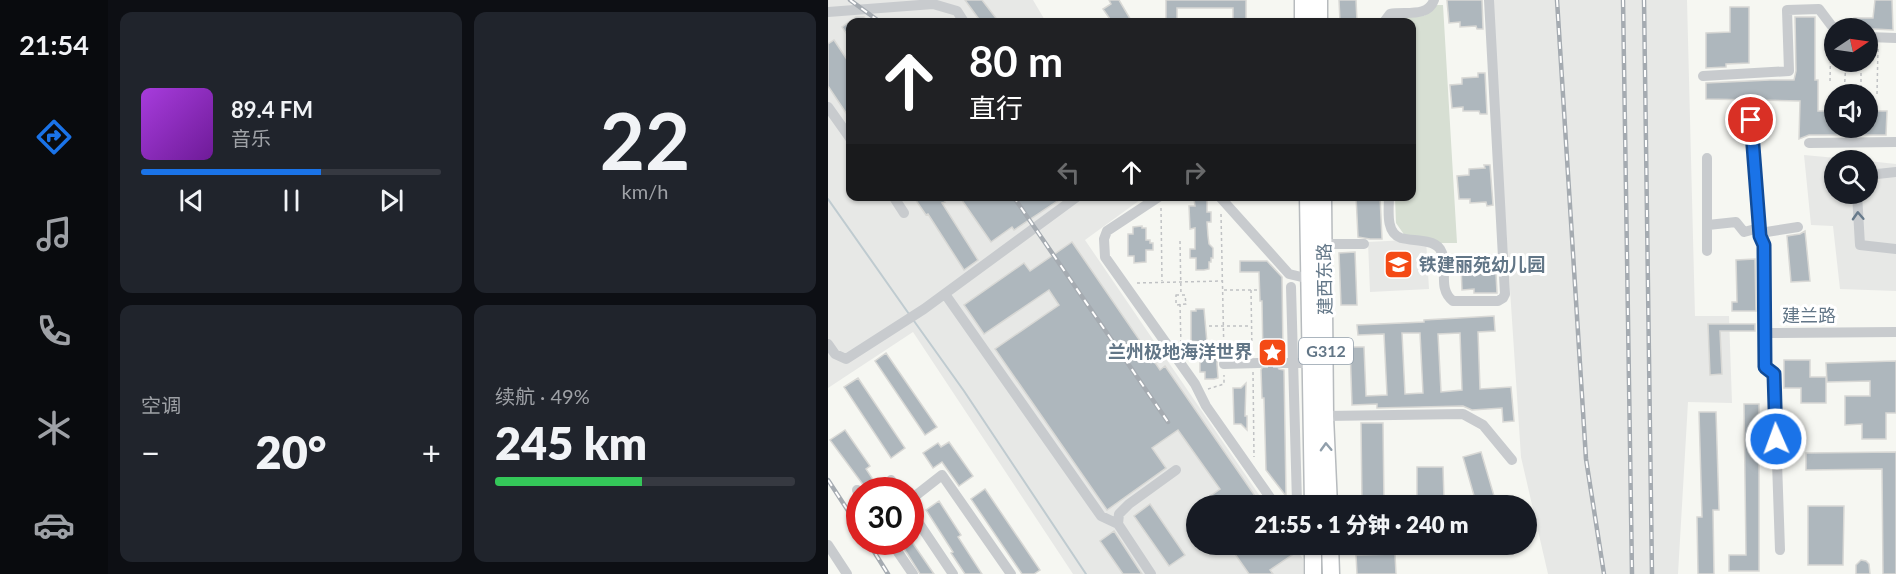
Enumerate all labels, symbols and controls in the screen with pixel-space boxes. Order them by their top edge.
north arrow [1824,18,1878,72]
map controls [1824,18,1878,204]
text: 21:54 [19,28,89,61]
text: 80 m [969,36,1063,86]
icon: ahead [870,42,948,120]
button: sound [1824,84,1878,138]
text: 直行 [969,91,1023,124]
text: 22 [600,93,690,187]
pin [1725,94,1776,145]
text: 89.4 FM [231,96,313,123]
icon: arrive [1734,103,1767,136]
icon: directions [33,116,75,158]
text: 音乐 [231,126,271,150]
button: search [1824,150,1878,204]
icon: left [1052,156,1085,189]
icon: ahead [1115,156,1148,189]
icon: right [1178,156,1211,189]
text: km/h [622,179,668,203]
icon: previous [175,184,208,217]
icon: pause [275,184,308,217]
icon: next [375,184,408,217]
one-way arrow [1852,212,1865,221]
icon: music [33,213,75,255]
street label: 建西东路 [1312,243,1336,315]
school or university icon: 铁建丽苑幼儿园 [1382,249,1414,281]
place label: 铁建丽苑幼儿园 [1419,253,1545,275]
street label: 建兰路 [1782,304,1836,326]
icon: phone [33,310,75,352]
place icon: 兰州极地海洋世界 [1257,336,1289,368]
road number: G312 [1299,338,1353,364]
place label: 兰州极地海洋世界 [1108,340,1252,362]
text: 续航 · 49% [495,384,590,408]
text: 空调 [141,393,181,417]
icon: climate [33,407,75,449]
position arrow [1744,407,1808,471]
text: 245 km [495,416,647,470]
text: 20° [256,425,326,479]
text: − [141,432,160,472]
text: + [422,432,441,472]
one-way arrow [1320,443,1333,452]
speed limit sign: 30 [846,477,924,555]
icon: car [33,504,75,546]
text: 21:55 · 1 分钟 · 240 m [1255,511,1468,538]

